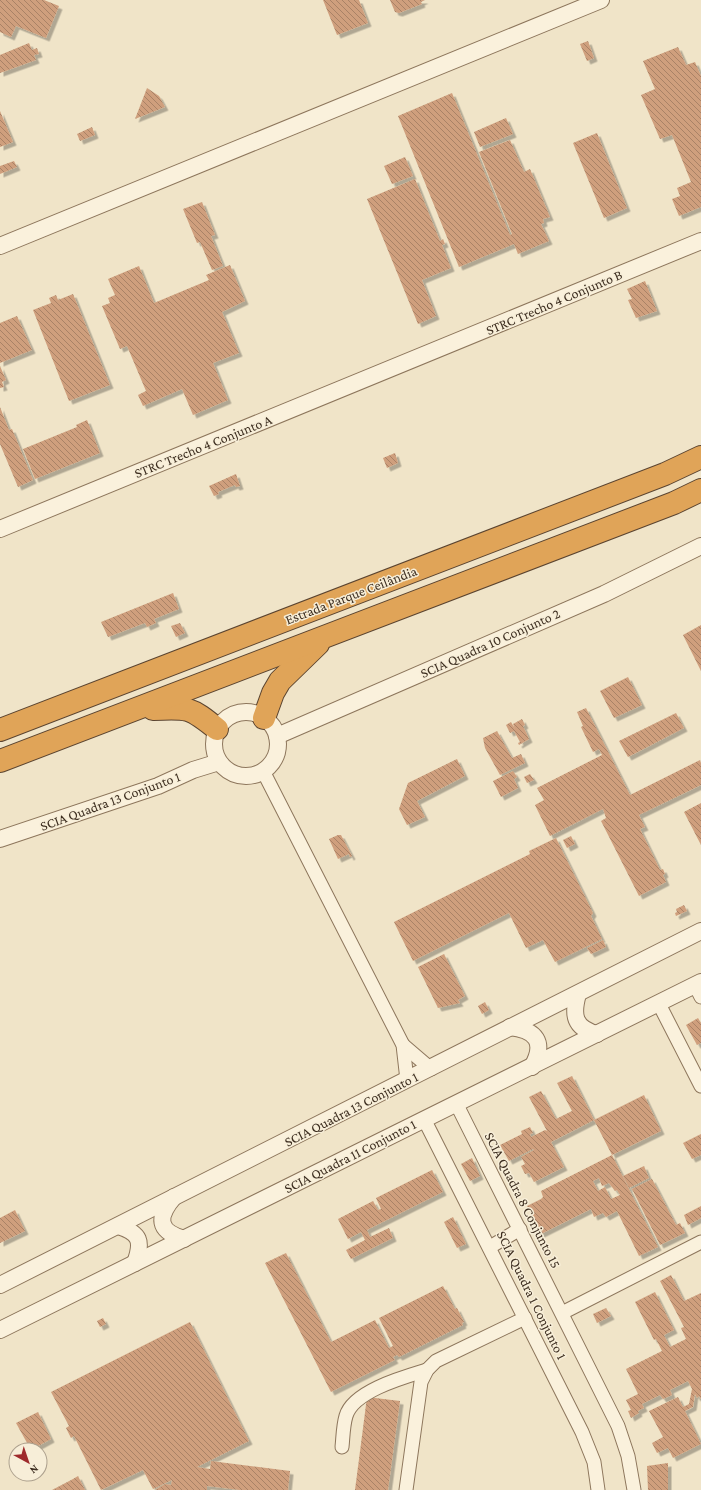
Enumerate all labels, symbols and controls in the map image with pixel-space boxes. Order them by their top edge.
street label: STRC Trecho 4 Conjunto B [483,266,625,339]
street label: STRC Trecho 4 Conjunto A [132,411,274,482]
street label: Estrada Parque Ceilândia [283,562,420,628]
street label: SCIA Quadra 10 Conjunto 2 [418,605,563,682]
street label: SCIA Quadra 13 Conjunto 1 [38,768,183,835]
street label: SCIA Quadra 13 Conjunto 1 [282,1068,421,1151]
street label: SCIA Quadra 11 Conjunto 1 [281,1116,419,1197]
street label: SCIA Quadra 8 Conjunto 15 [481,1129,564,1271]
street label: SCIA Quadra 1 Conjunto 1 [493,1228,570,1363]
north arrow [8,1442,48,1482]
text: N [27,1463,41,1477]

